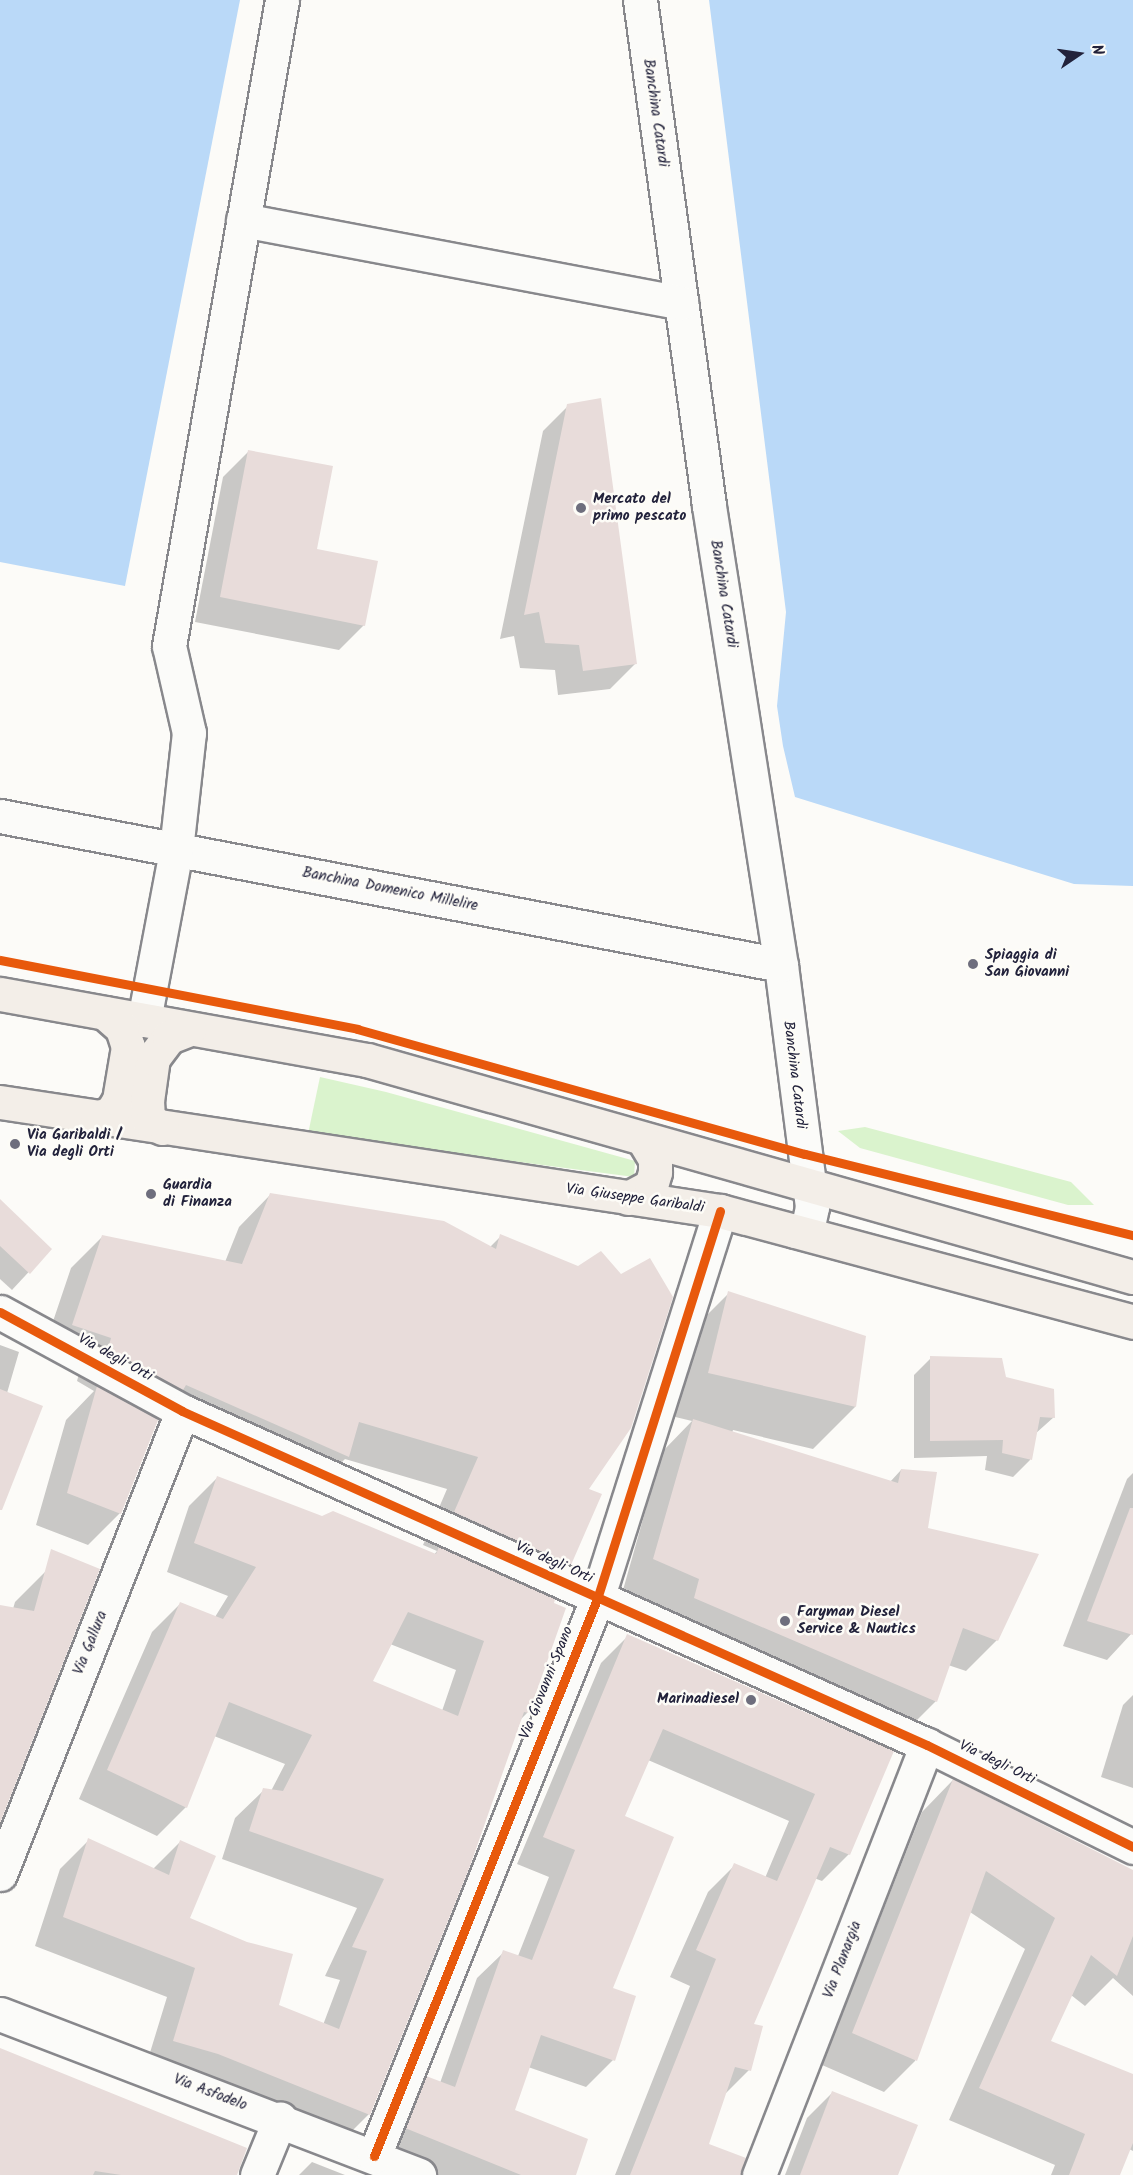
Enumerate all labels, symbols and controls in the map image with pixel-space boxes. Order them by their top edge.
north arrow [1049,24,1109,84]
text: N [1084,42,1110,58]
street label: Banchina Catardi [639,58,671,168]
place label: Mercato del primo pescato [593,490,686,525]
marker: Mercato del primo pescato [574,501,588,515]
street label: Banchina Catardi [706,539,740,649]
street label: Banchina Domenico Millelire [301,864,479,916]
place label: Spiaggia di San Giovanni [985,946,1069,981]
marker: Spiaggia di San Giovanni [966,957,980,971]
street label: Banchina Catardi [778,1020,810,1130]
place label: Via Garibaldi / Via degli Orti [27,1126,120,1161]
marker: Via Garibaldi / Via degli Orti [8,1137,22,1151]
place label: Guardia di Finanza [163,1176,232,1211]
street label: Via Giuseppe Garibaldi [565,1180,705,1218]
marker: Guardia di Finanza [144,1187,158,1201]
street label: Via degli Orti [74,1330,156,1386]
street label: Via degli Orti [513,1538,595,1588]
place label: Faryman Diesel Service & Nautics [797,1603,916,1638]
street label: Via Gallura [70,1608,112,1678]
marker: Faryman Diesel Service & Nautics [778,1614,792,1628]
street label: Via Giovanni Spano [516,1624,578,1742]
place label: Marinadiesel [657,1691,739,1709]
marker: Marinadiesel [744,1693,758,1707]
street label: Via degli Orti [956,1737,1038,1789]
street label: Via Planargia [820,1919,866,2001]
street label: Via Asfodelo [171,2071,249,2115]

